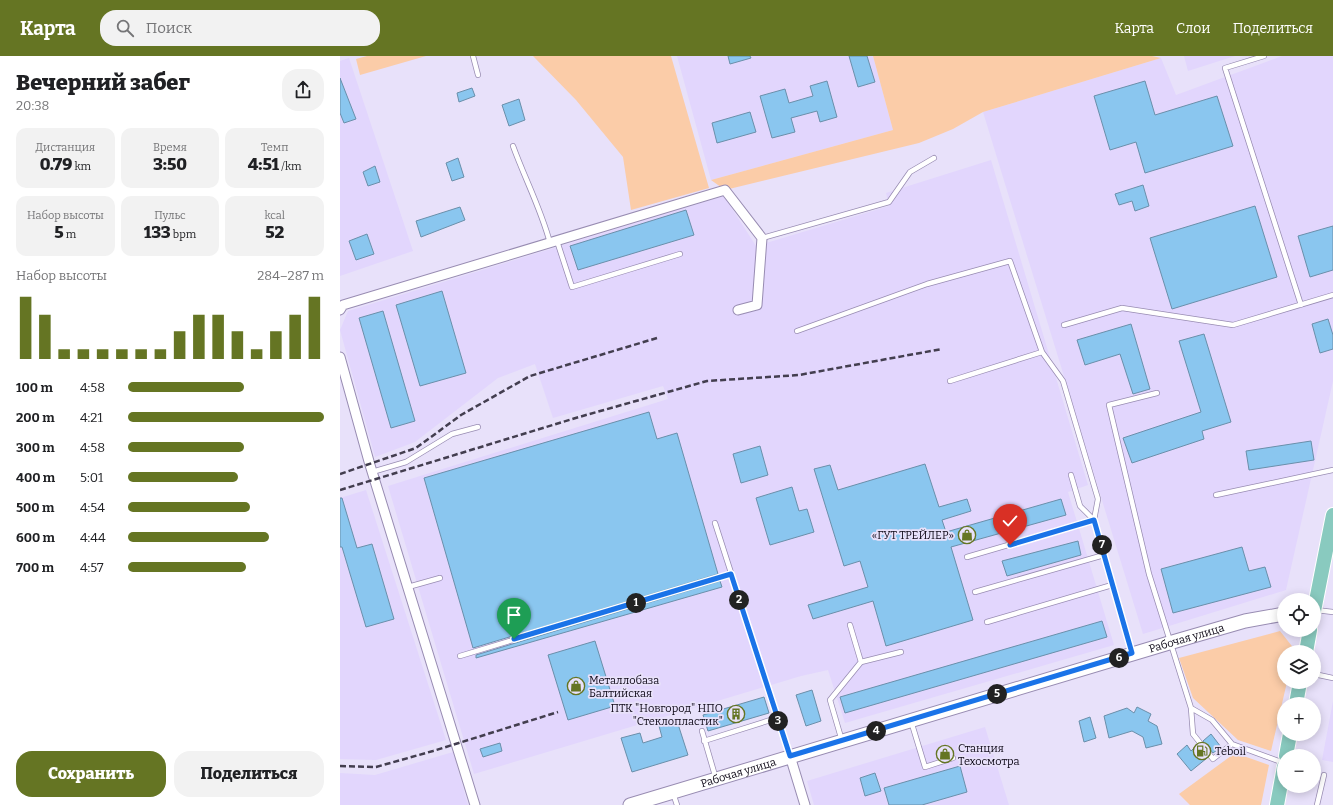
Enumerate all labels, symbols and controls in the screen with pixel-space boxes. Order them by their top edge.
search box [100,10,380,46]
text: Карта [20,17,76,40]
icon: search [114,17,136,39]
text: Поиск [146,19,192,37]
text: Карта [1114,20,1154,37]
text: Слои [1176,20,1211,37]
text: Поделиться [1233,20,1313,37]
text: Вечерний забег [16,69,190,96]
button: share [282,69,324,111]
text: 20:38 [16,98,49,113]
text: Дистанция [36,141,95,154]
text: Время [153,141,187,154]
text: Темп [261,141,288,154]
text: 0.79 [40,154,72,175]
text: 3:50 [153,154,187,175]
text: 4:51 [248,154,279,175]
text: km [72,160,91,173]
text: /km [279,160,302,173]
text: Набор высоты [27,209,104,222]
text: Пульс [154,209,186,222]
text: kcal [264,209,285,222]
text: 5 [54,222,64,243]
text: 133 [144,222,171,243]
text: 52 [265,222,284,243]
text: m [64,228,76,241]
text: bpm [171,228,196,241]
text: Набор высоты [16,268,107,283]
text: 284–287 m [257,268,324,283]
text: 100 m [16,380,53,395]
text: 4:58 [80,380,105,395]
text: 200 m [16,410,55,425]
text: 4:21 [80,410,103,425]
text: 300 m [16,440,55,455]
text: 4:58 [80,440,105,455]
text: 400 m [16,470,55,485]
text: 5:01 [80,470,103,485]
text: 500 m [16,500,54,515]
text: 4:54 [80,500,105,515]
pin [993,504,1027,545]
icon: check [999,510,1021,532]
shop icon: «ГУТ ТРЕЙЛЕР» [957,525,977,545]
place label: «ГУТ ТРЕЙЛЕР» [872,529,954,542]
text: 600 m [16,530,55,545]
text: 4:44 [80,530,106,545]
pin: 7 [1092,535,1112,555]
text: 7 [1099,538,1105,551]
text: 700 m [16,560,54,575]
text: 4:57 [80,560,104,575]
pin: 2 [729,590,749,610]
pin: 1 [626,593,646,613]
text: 2 [736,593,742,606]
map controls [1277,593,1321,793]
button: locate [1277,593,1321,637]
text: 1 [634,596,638,609]
pin [497,598,531,639]
icon: arrive [503,604,525,626]
street label: Рабочая улица [1147,621,1226,655]
button: layers [1277,645,1321,689]
pin: 6 [1109,648,1129,668]
text: 6 [1116,651,1122,664]
place label: Металлобаза Балтийская [589,674,659,700]
shop icon: Металлобаза Балтийская [566,676,586,696]
pin: 5 [987,684,1007,704]
text: 5 [994,687,1000,700]
button: + [1277,697,1321,741]
place label: ПТК "Новгород" НПО "Стеклопластик" [611,702,723,728]
building icon: ПТК "Новгород" НПО "Стеклопластик" [726,704,746,724]
pin: 3 [768,711,788,731]
text: 3 [775,714,781,727]
pin: 4 [866,721,886,741]
text: 4 [873,724,879,737]
fuel station icon: Teboil [1192,741,1212,761]
place label: Станция Техосмотра [958,742,1020,768]
shop icon: Станция Техосмотра [935,744,955,764]
place label: Teboil [1215,745,1246,758]
button: − [1277,749,1321,793]
button: Сохранить [16,751,166,797]
button: Поделиться [174,751,324,797]
street label: Рабочая улица [699,755,777,790]

